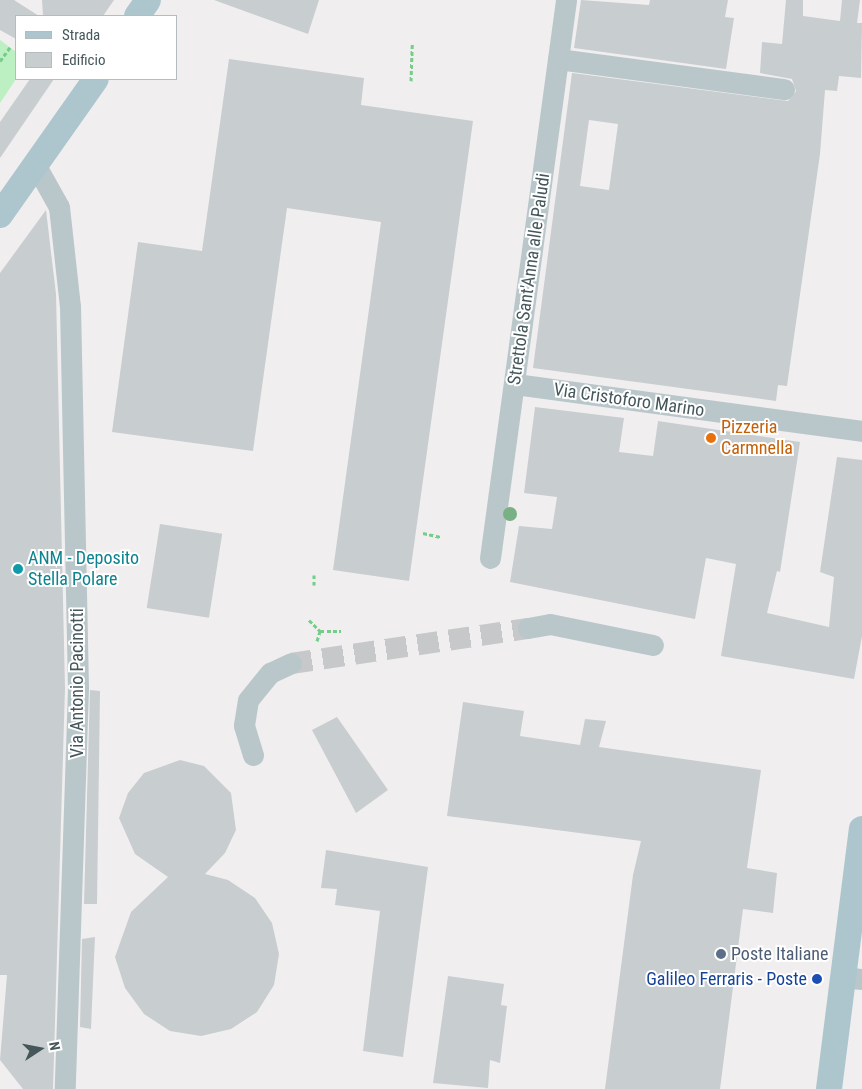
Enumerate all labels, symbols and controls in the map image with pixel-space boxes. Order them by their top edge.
legend [15,15,178,80]
text: Strada [62,26,100,44]
text: Edificio [62,51,105,69]
street label: Strettola Sant'Anna alle Paludi [503,172,555,386]
street label: Via Cristoforo Marino [552,379,706,421]
place label: Pizzeria Carmnella [721,417,793,459]
marker: Pizzeria Carmnella [705,432,717,444]
place label: ANM - Deposito Stella Polare [28,548,139,590]
marker: ANM - Deposito Stella Polare [12,563,24,575]
street label: Via Antonio Pacinotti [66,608,88,758]
place label: Poste Italiane [731,943,828,965]
marker: Poste Italiane [715,948,727,960]
place label: Galileo Ferraris - Poste [646,968,807,990]
marker: Galileo Ferraris - Poste [811,973,823,985]
north arrow [15,1024,65,1074]
text: N [46,1040,63,1052]

